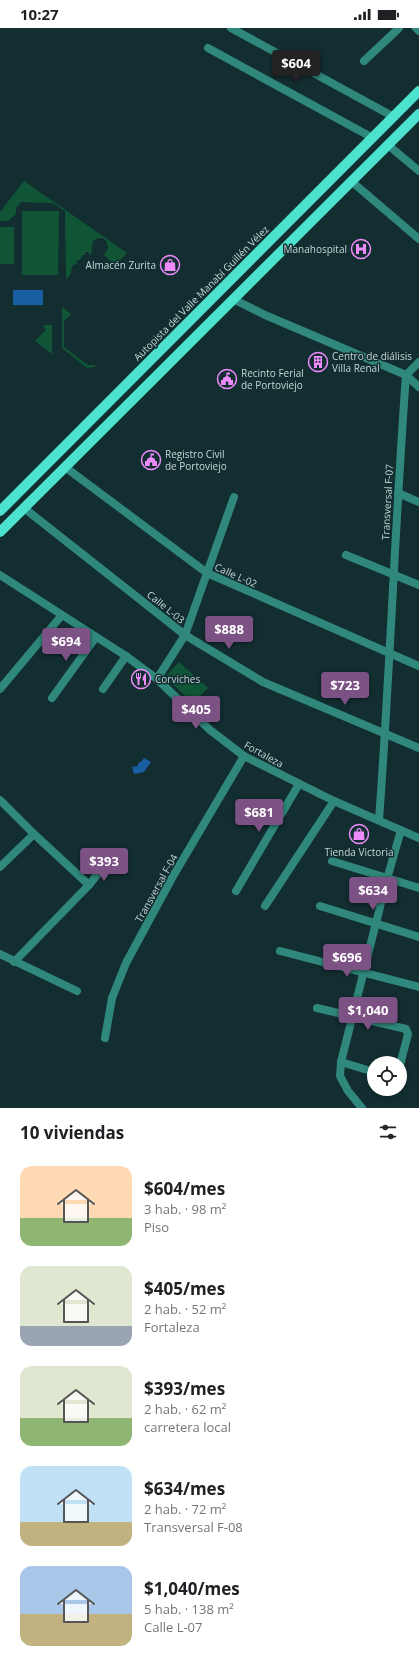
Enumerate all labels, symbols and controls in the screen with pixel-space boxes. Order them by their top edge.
text: 10:27 [20,4,59,24]
pin: $604 [272,50,320,84]
text: $604 [281,54,311,72]
street label: Autopista del Valle Manabí Guillén Vélez [130,222,272,364]
hospital icon: Manahospital [350,238,372,260]
place label: Manahospital [284,242,347,256]
shop icon: Almacén Zurita [159,254,181,276]
place label: Almacén Zurita [86,258,156,272]
place label: Centro de diálisis Villa Renal [332,349,412,375]
building icon: Centro de diálisis Villa Renal [307,351,329,373]
place label: Recinto Ferial de Portoviejo [241,366,304,392]
public building icon: Recinto Ferial de Portoviejo [216,368,238,390]
place label: Registro Civil de Portoviejo [165,447,227,473]
public building icon: Registro Civil de Portoviejo [140,449,162,471]
street label: Transversal F-07 [378,463,396,540]
street label: Calle L-02 [213,559,260,591]
street label: Calle L-03 [144,587,188,627]
pin: $888 [205,616,253,650]
text: $888 [214,620,244,638]
pin: $694 [42,628,90,662]
text: $694 [51,632,81,650]
restaurant icon: Corviches [130,668,152,690]
place label: Corviches [155,672,200,686]
pin: $723 [321,672,369,706]
text: $723 [330,676,360,694]
pin: $405 [172,696,220,730]
text: $405 [181,700,211,718]
street label: Fortaleza [242,738,286,770]
pin: $681 [235,799,283,833]
text: $681 [244,803,274,821]
shop icon: Tienda Victoria [348,823,370,845]
place label: Tienda Victoria [324,845,394,859]
pin: $393 [80,848,128,882]
street label: Transversal F-04 [131,851,181,925]
text: $393 [89,852,119,870]
pin: $634 [349,877,397,911]
text: $634 [358,881,388,899]
pin: $696 [323,944,371,978]
text: $696 [332,948,362,966]
pin: $1,040 [335,997,401,1031]
text: $1,040 [348,1001,388,1019]
map controls [367,1056,407,1096]
button: locate [367,1056,407,1096]
text: 10 viviendas [20,1121,124,1144]
icon: filters [377,1121,399,1143]
text: $604/mes [144,1177,225,1200]
icon: home [52,1182,100,1230]
text: 3 hab. · 98 m² [144,1200,226,1218]
text: Piso [144,1218,169,1236]
text: $405/mes [144,1277,225,1300]
icon: home [52,1282,100,1330]
text: 2 hab. · 52 m² [144,1300,226,1318]
text: Fortaleza [144,1318,200,1336]
text: $393/mes [144,1377,225,1400]
icon: home [52,1382,100,1430]
text: 2 hab. · 62 m² [144,1400,226,1418]
text: carretera local [144,1418,231,1436]
text: $634/mes [144,1477,225,1500]
icon: home [52,1482,100,1530]
text: 2 hab. · 72 m² [144,1500,226,1518]
text: Transversal F-08 [144,1518,243,1536]
text: $1,040/mes [144,1577,240,1600]
icon: home [52,1582,100,1630]
text: 5 hab. · 138 m² [144,1600,234,1618]
text: Calle L-07 [144,1618,203,1636]

